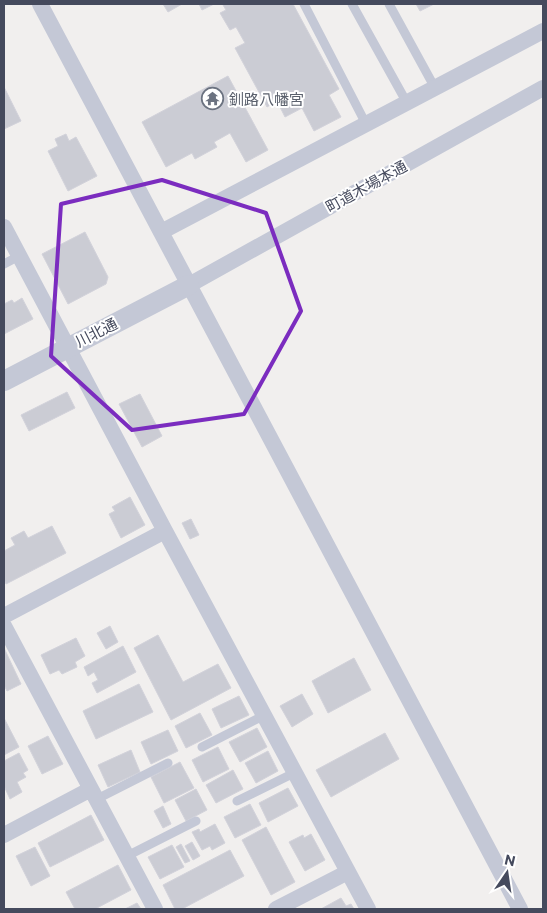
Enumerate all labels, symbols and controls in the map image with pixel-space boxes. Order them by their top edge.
temple icon: 釧路八幡宮 [201,87,225,111]
place label: 釧路八幡宮 [229,90,304,108]
street label: 町道木場本通 [322,156,410,216]
street label: 川北通 [72,314,120,350]
north arrow [482,848,532,898]
text: N [503,850,517,869]

